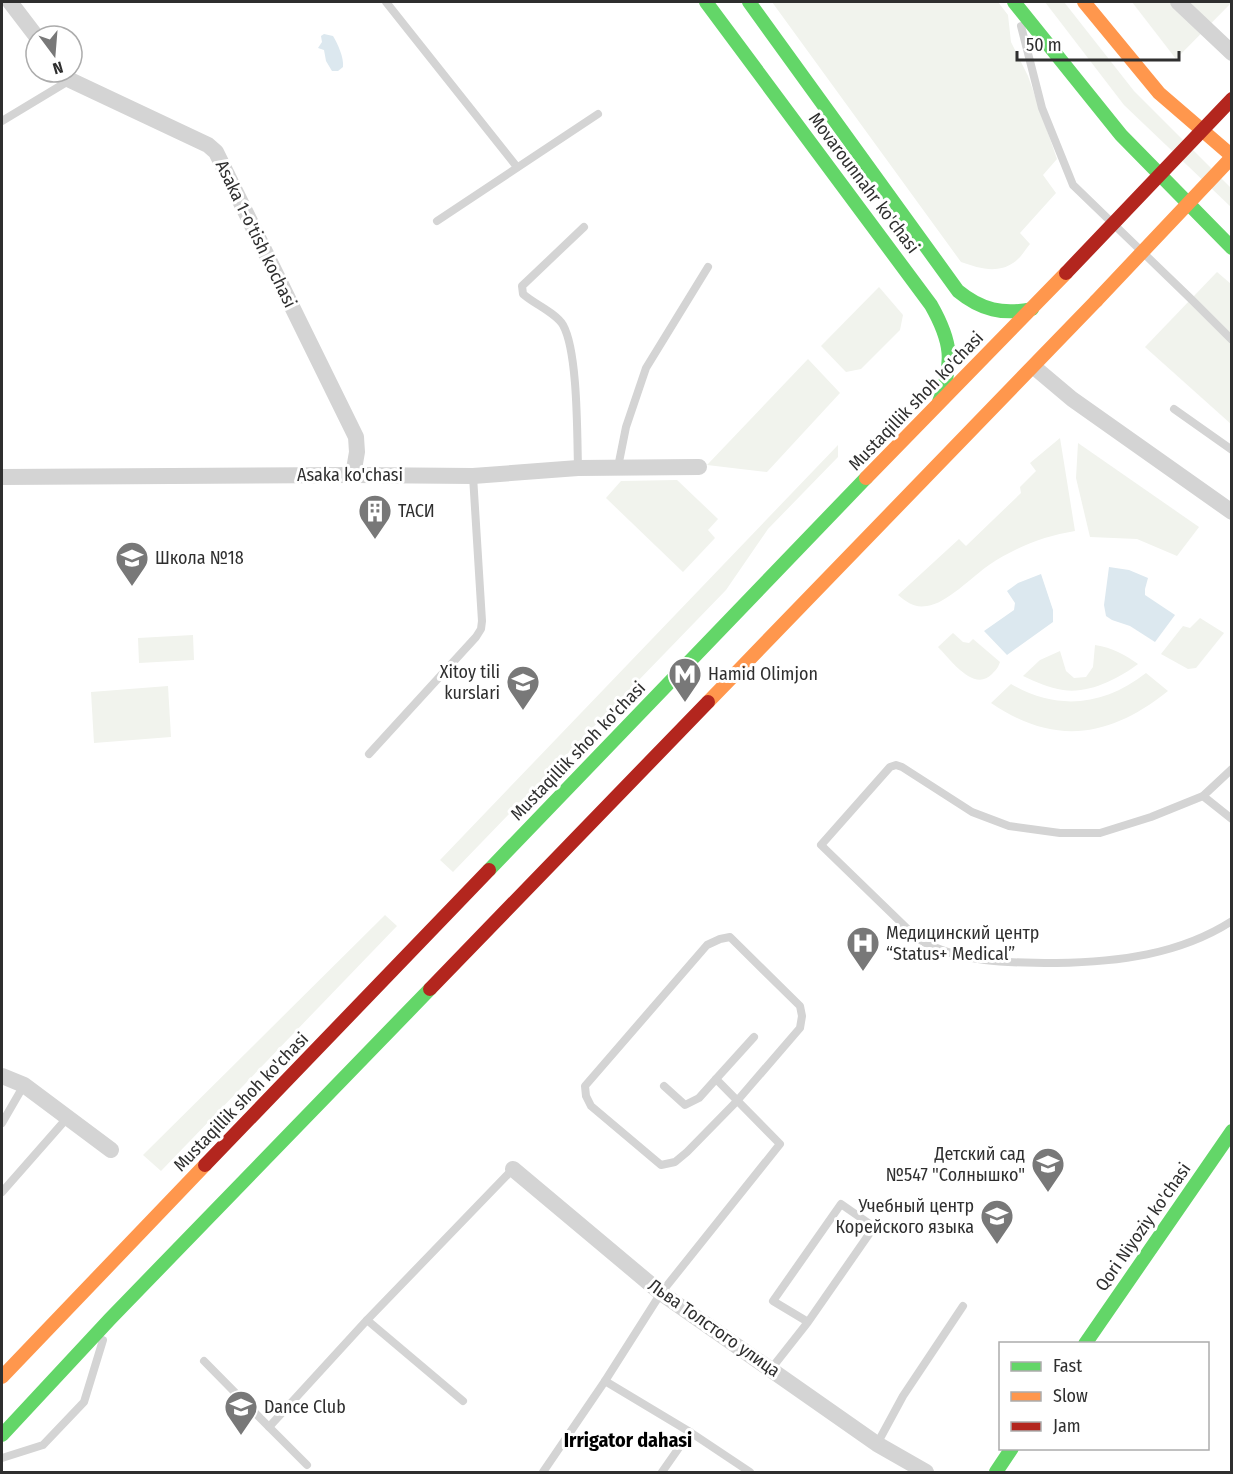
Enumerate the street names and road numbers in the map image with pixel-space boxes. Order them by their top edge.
street label: Movarounnahr ko'chasi [804,108,924,258]
street label: Asaka 1-o'tish kochasi [211,157,301,311]
street label: Mustaqillik shoh ko'chasi [844,327,988,475]
street label: Asaka ko'chasi [297,464,403,486]
street label: Mustaqillik shoh ko'chasi [506,677,650,825]
street label: Mustaqillik shoh ko'chasi [169,1028,313,1176]
street label: Qori Niyoziy ko'chasi [1091,1159,1195,1295]
street label: Льва Толстого улица [644,1274,784,1382]

